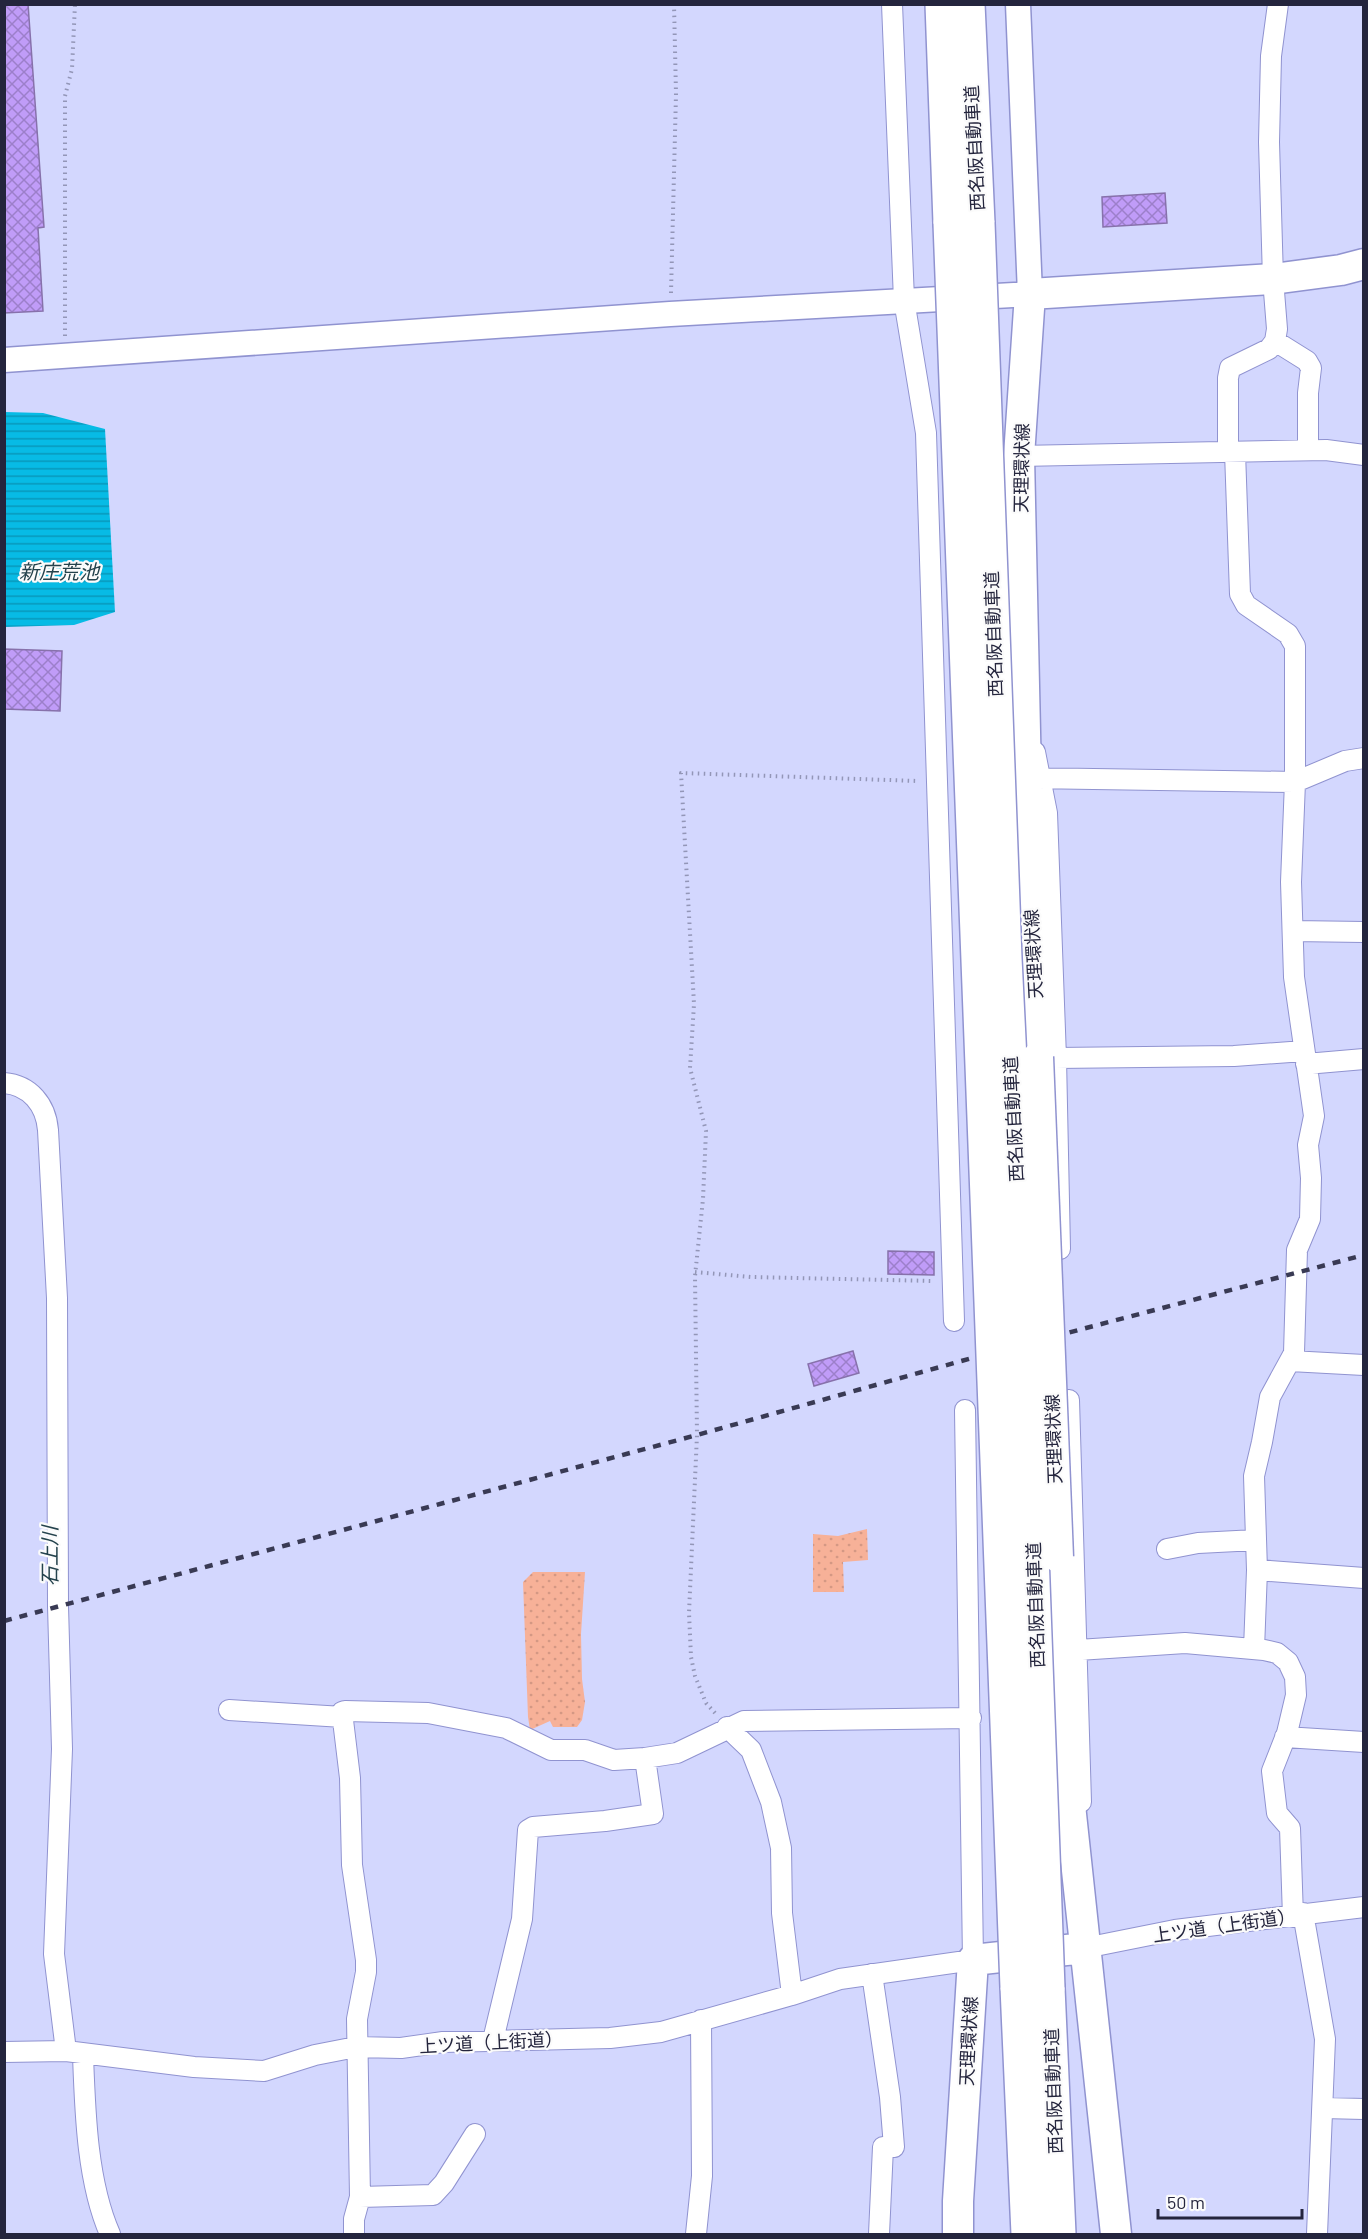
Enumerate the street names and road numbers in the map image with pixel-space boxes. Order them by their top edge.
street label: 西名阪自動車道 [960,85,988,211]
street label: 天理環状線 [1009,423,1033,513]
street label: 西名阪自動車道 [980,571,1006,697]
street label: 天理環状線 [1020,908,1046,1000]
street label: 西名阪自動車道 [999,1056,1027,1182]
street label: 天理環状線 [1040,1394,1066,1484]
street label: 西名阪自動車道 [1022,1542,1048,1668]
street label: 上ツ道（上街道） [1151,1904,1297,1946]
street label: 天理環状線 [955,1995,981,2087]
street label: 上ツ道（上街道） [419,2027,563,2057]
street label: 西名阪自動車道 [1040,2028,1066,2154]

